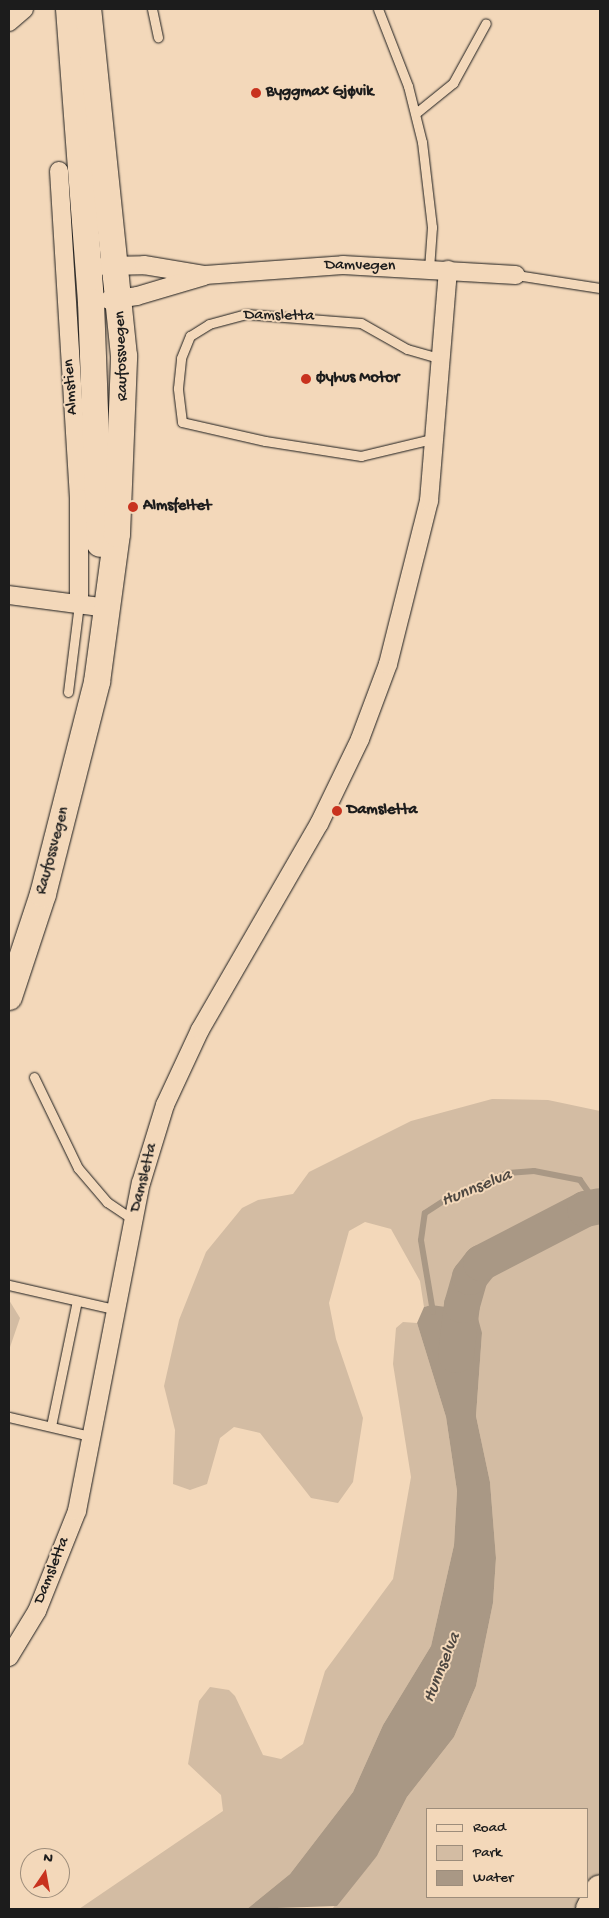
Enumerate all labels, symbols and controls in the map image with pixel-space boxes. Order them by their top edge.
place label: Byggmax Gjøvik [266,83,373,103]
marker: Byggmax Gjøvik [250,87,262,99]
street label: Damvegen [324,257,396,277]
street label: Damsletta [244,307,314,327]
street label: Raufossvegen [112,311,134,401]
street label: Almstien [60,358,84,416]
place label: Øyhus Motor [316,369,399,389]
marker: Øyhus Motor [300,373,312,385]
place label: Almsfeltet [143,497,211,517]
marker: Almsfeltet [127,501,139,513]
place label: Damsletta [347,801,417,821]
street label: Raufossvegen [33,805,75,897]
marker: Damsletta [331,805,343,817]
street label: Damsletta [127,1142,163,1214]
water label: Hunnselva [439,1165,515,1213]
street label: Damsletta [31,1535,75,1607]
water label: Hunnselva [419,1630,467,1706]
legend [426,1808,589,1898]
text: Road [473,1819,506,1837]
text: Park [473,1844,502,1862]
north arrow [20,1848,70,1898]
text: N [42,1850,54,1868]
text: Water [473,1869,513,1887]

